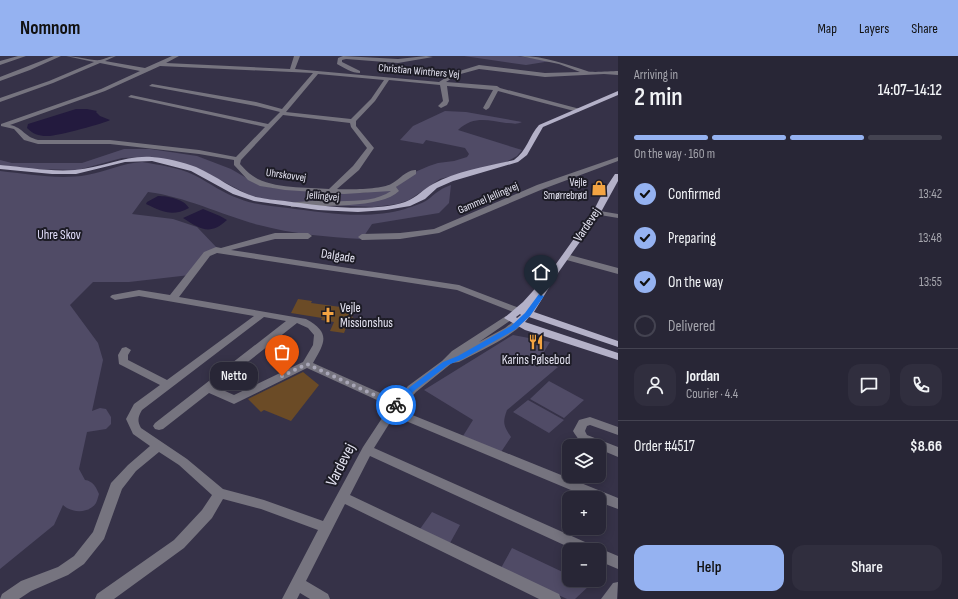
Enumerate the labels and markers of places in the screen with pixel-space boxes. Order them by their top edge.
place label: Vejle Smørrebrød [543,176,587,202]
shop icon: Vejle Smørrebrød [590,179,608,197]
pin [524,255,558,296]
place label: Vejle Missionshus [340,300,393,331]
church icon: Vejle Missionshus [319,306,337,324]
restaurant icon: Karins Pølsebod [527,333,545,351]
pin [265,335,299,376]
place label: Karins Pølsebod [502,352,570,368]
callout: Netto [210,362,258,390]

